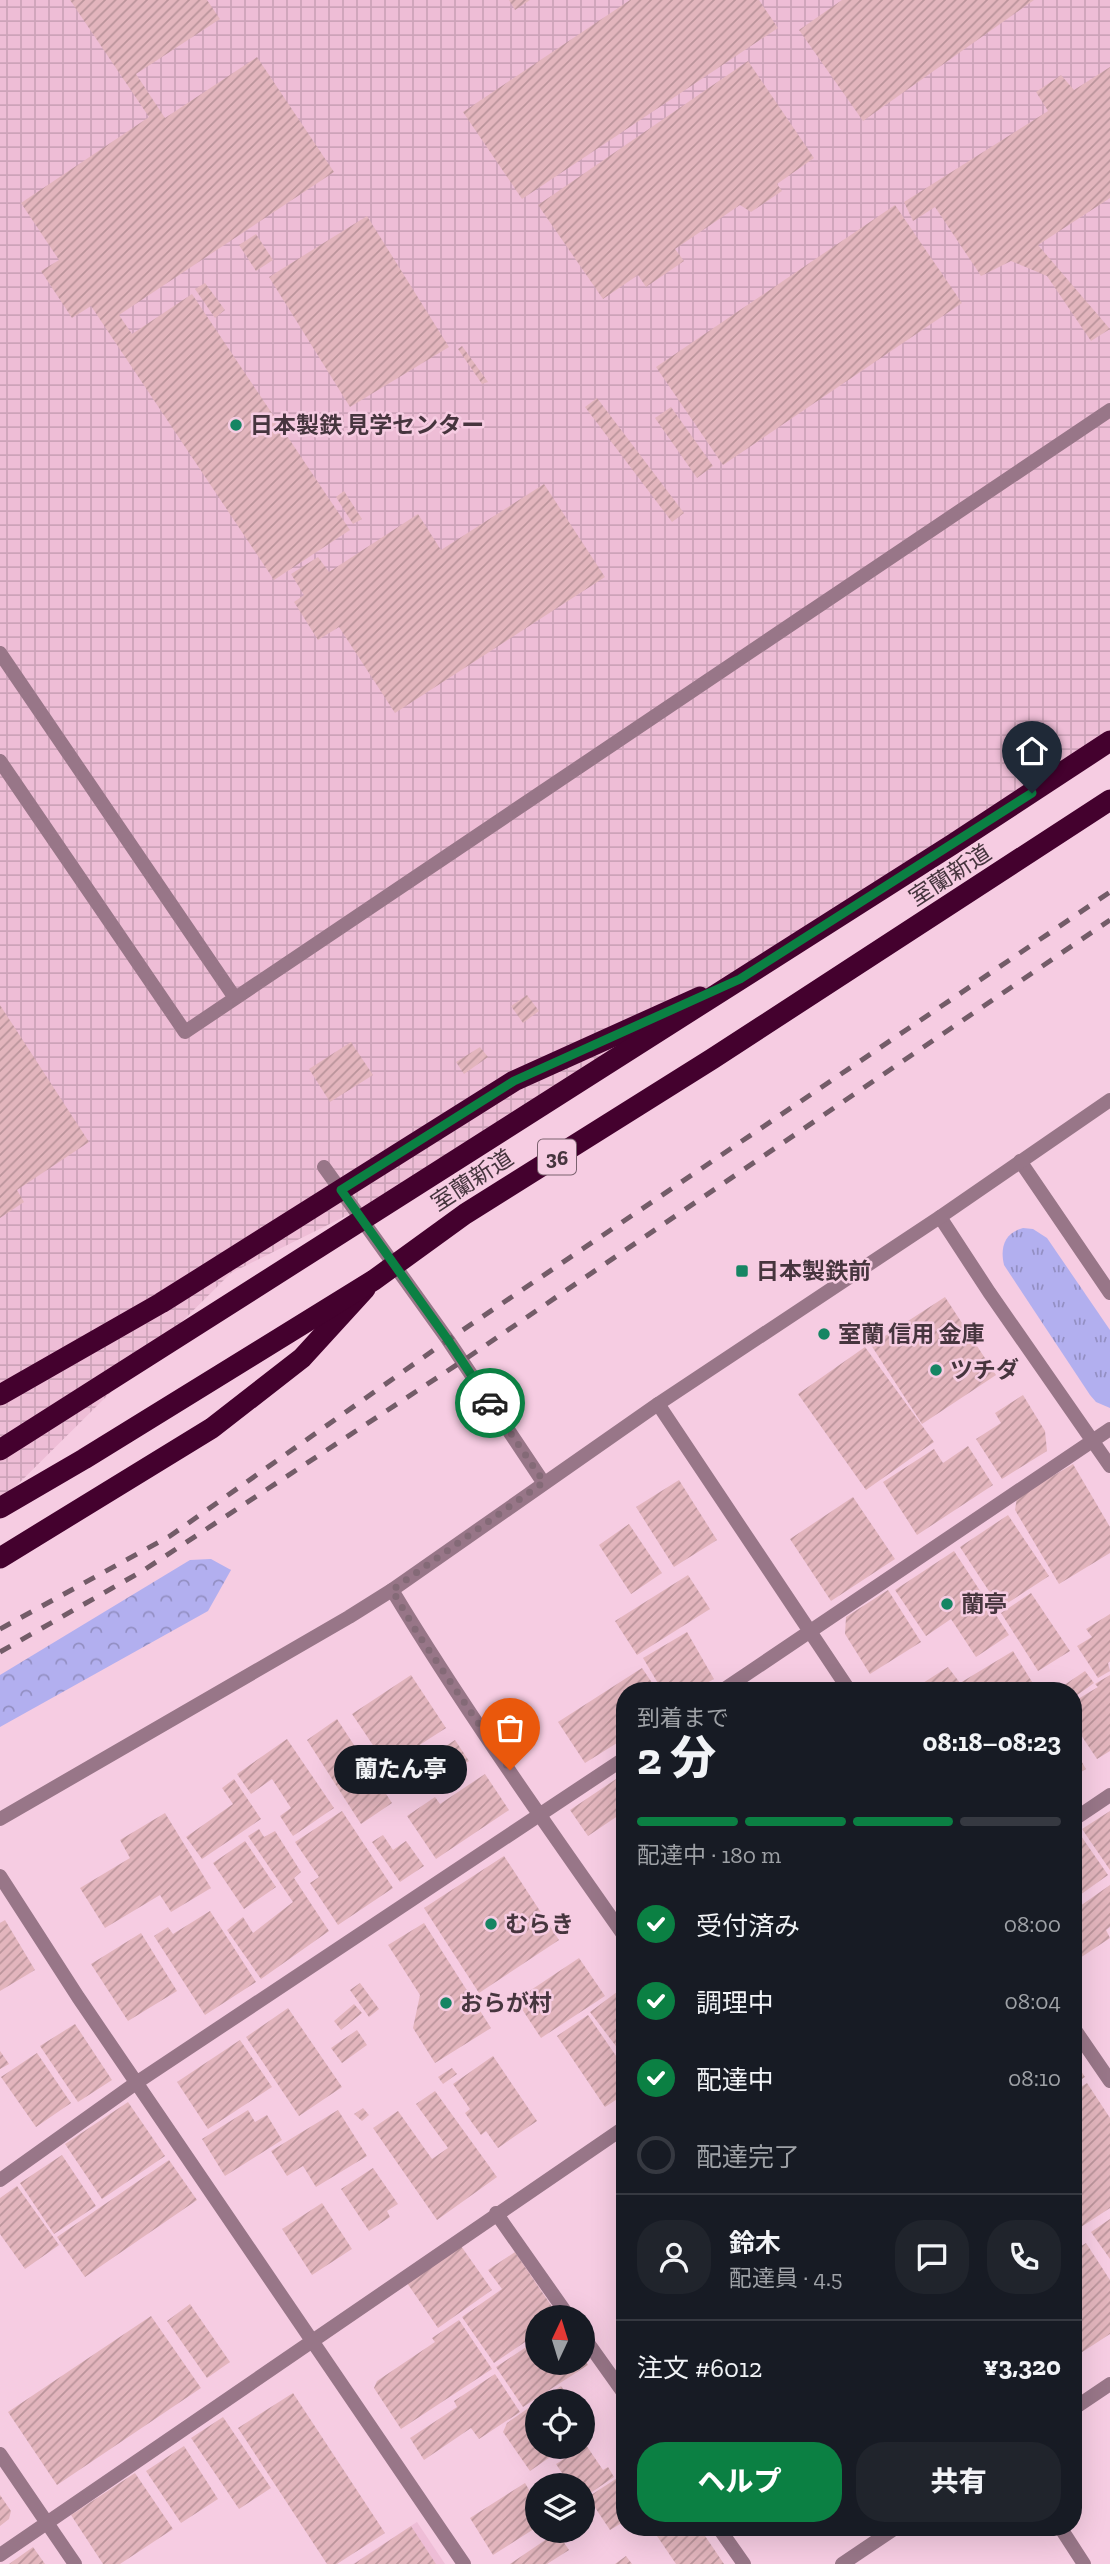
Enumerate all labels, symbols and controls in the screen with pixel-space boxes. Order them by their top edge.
place label: 日本製鉄 見学センター [250,411,484,439]
marker: 日本製鉄 見学センター [228,417,244,433]
pin [1002,721,1062,793]
icon: home [1013,732,1051,770]
street label: 室蘭新道 [904,838,996,912]
road number: 36 [538,1140,576,1174]
street label: 室蘭新道 [426,1143,518,1217]
place label: 日本製鉄前 [756,1257,871,1285]
marker: 日本製鉄前 [734,1263,750,1279]
place label: 室蘭 信用 金庫 [838,1320,985,1348]
marker: 室蘭 信用 金庫 [816,1326,832,1342]
place label: ツチダ [950,1356,1019,1384]
marker: ツチダ [928,1362,944,1378]
courier [455,1368,525,1438]
icon: car [471,1384,509,1422]
place label: 蘭亭 [961,1590,1007,1618]
marker: 蘭亭 [939,1596,955,1612]
pin [480,1698,540,1770]
text: 到着まで [637,1704,729,1732]
icon: bag [491,1709,529,1747]
text: 08:18–08:23 [922,1726,1061,1758]
text: 2 分 [637,1731,716,1786]
callout: 蘭たん亭 [335,1746,468,1795]
text: 蘭たん亭 [355,1755,447,1783]
text: 配達中 · 180 m [637,1841,781,1869]
icon: check [637,1905,675,1943]
place label: むらき [505,1910,574,1938]
text: 受付済み [696,1910,800,1942]
text: 08:00 [1004,1910,1061,1938]
marker: むらき [483,1916,499,1932]
icon: check [637,1982,675,2020]
text: 調理中 [696,1987,774,2019]
text: 08:04 [1005,1987,1061,2015]
place label: おらが村 [460,1989,552,2017]
marker: おらが村 [438,1995,454,2011]
icon: check [637,2059,675,2097]
text: 配達中 [696,2064,774,2096]
text: 08:10 [1008,2064,1061,2092]
text: 配達完了 [696,2141,800,2173]
button: person [637,2220,711,2294]
button: chat [895,2220,969,2294]
button: phone [987,2220,1061,2294]
text: 鈴木 [729,2227,781,2259]
text: 配達員 · 4.5 [729,2264,843,2292]
north arrow [525,2305,595,2375]
map controls [525,2305,595,2543]
text: ¥3,320 [983,2350,1061,2382]
text: 注文 #6012 [637,2352,762,2384]
button: locate [525,2389,595,2459]
button: ヘルプ [637,2442,842,2522]
button: 共有 [856,2442,1061,2522]
button: layers [525,2473,595,2543]

